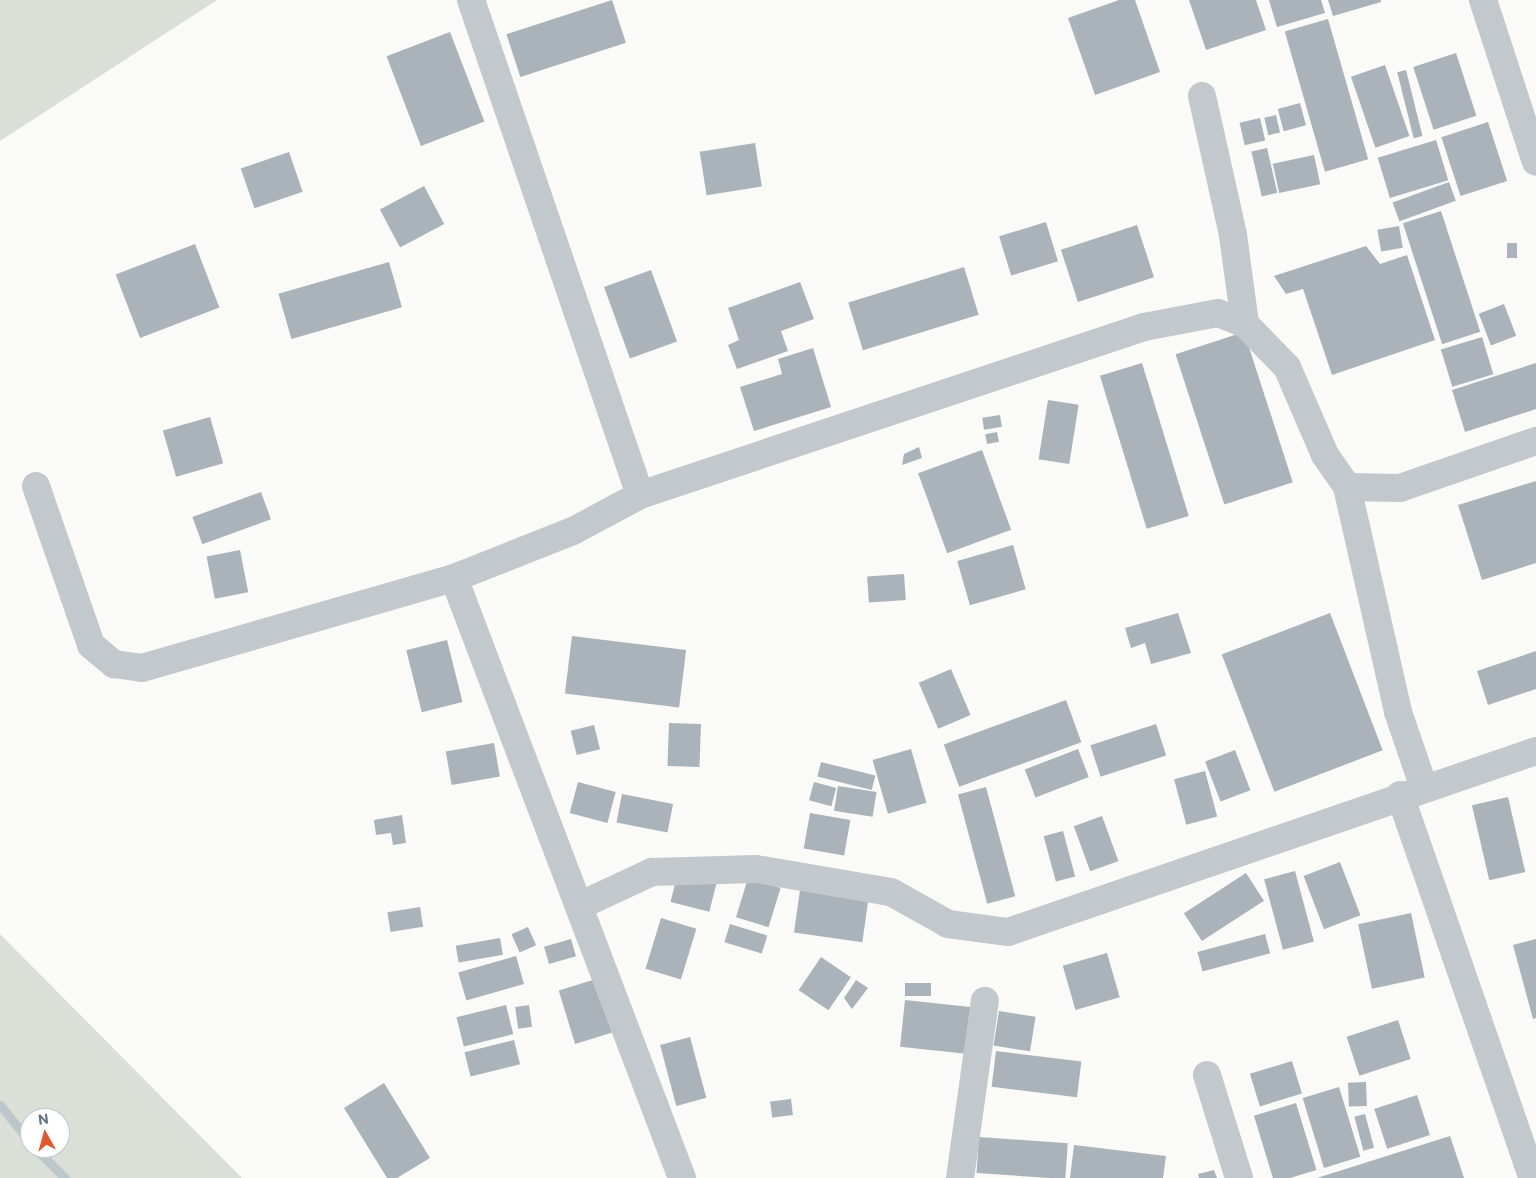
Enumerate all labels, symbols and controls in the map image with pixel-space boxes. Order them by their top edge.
north arrow [20,1108,70,1158]
text: N [37,1110,49,1128]

